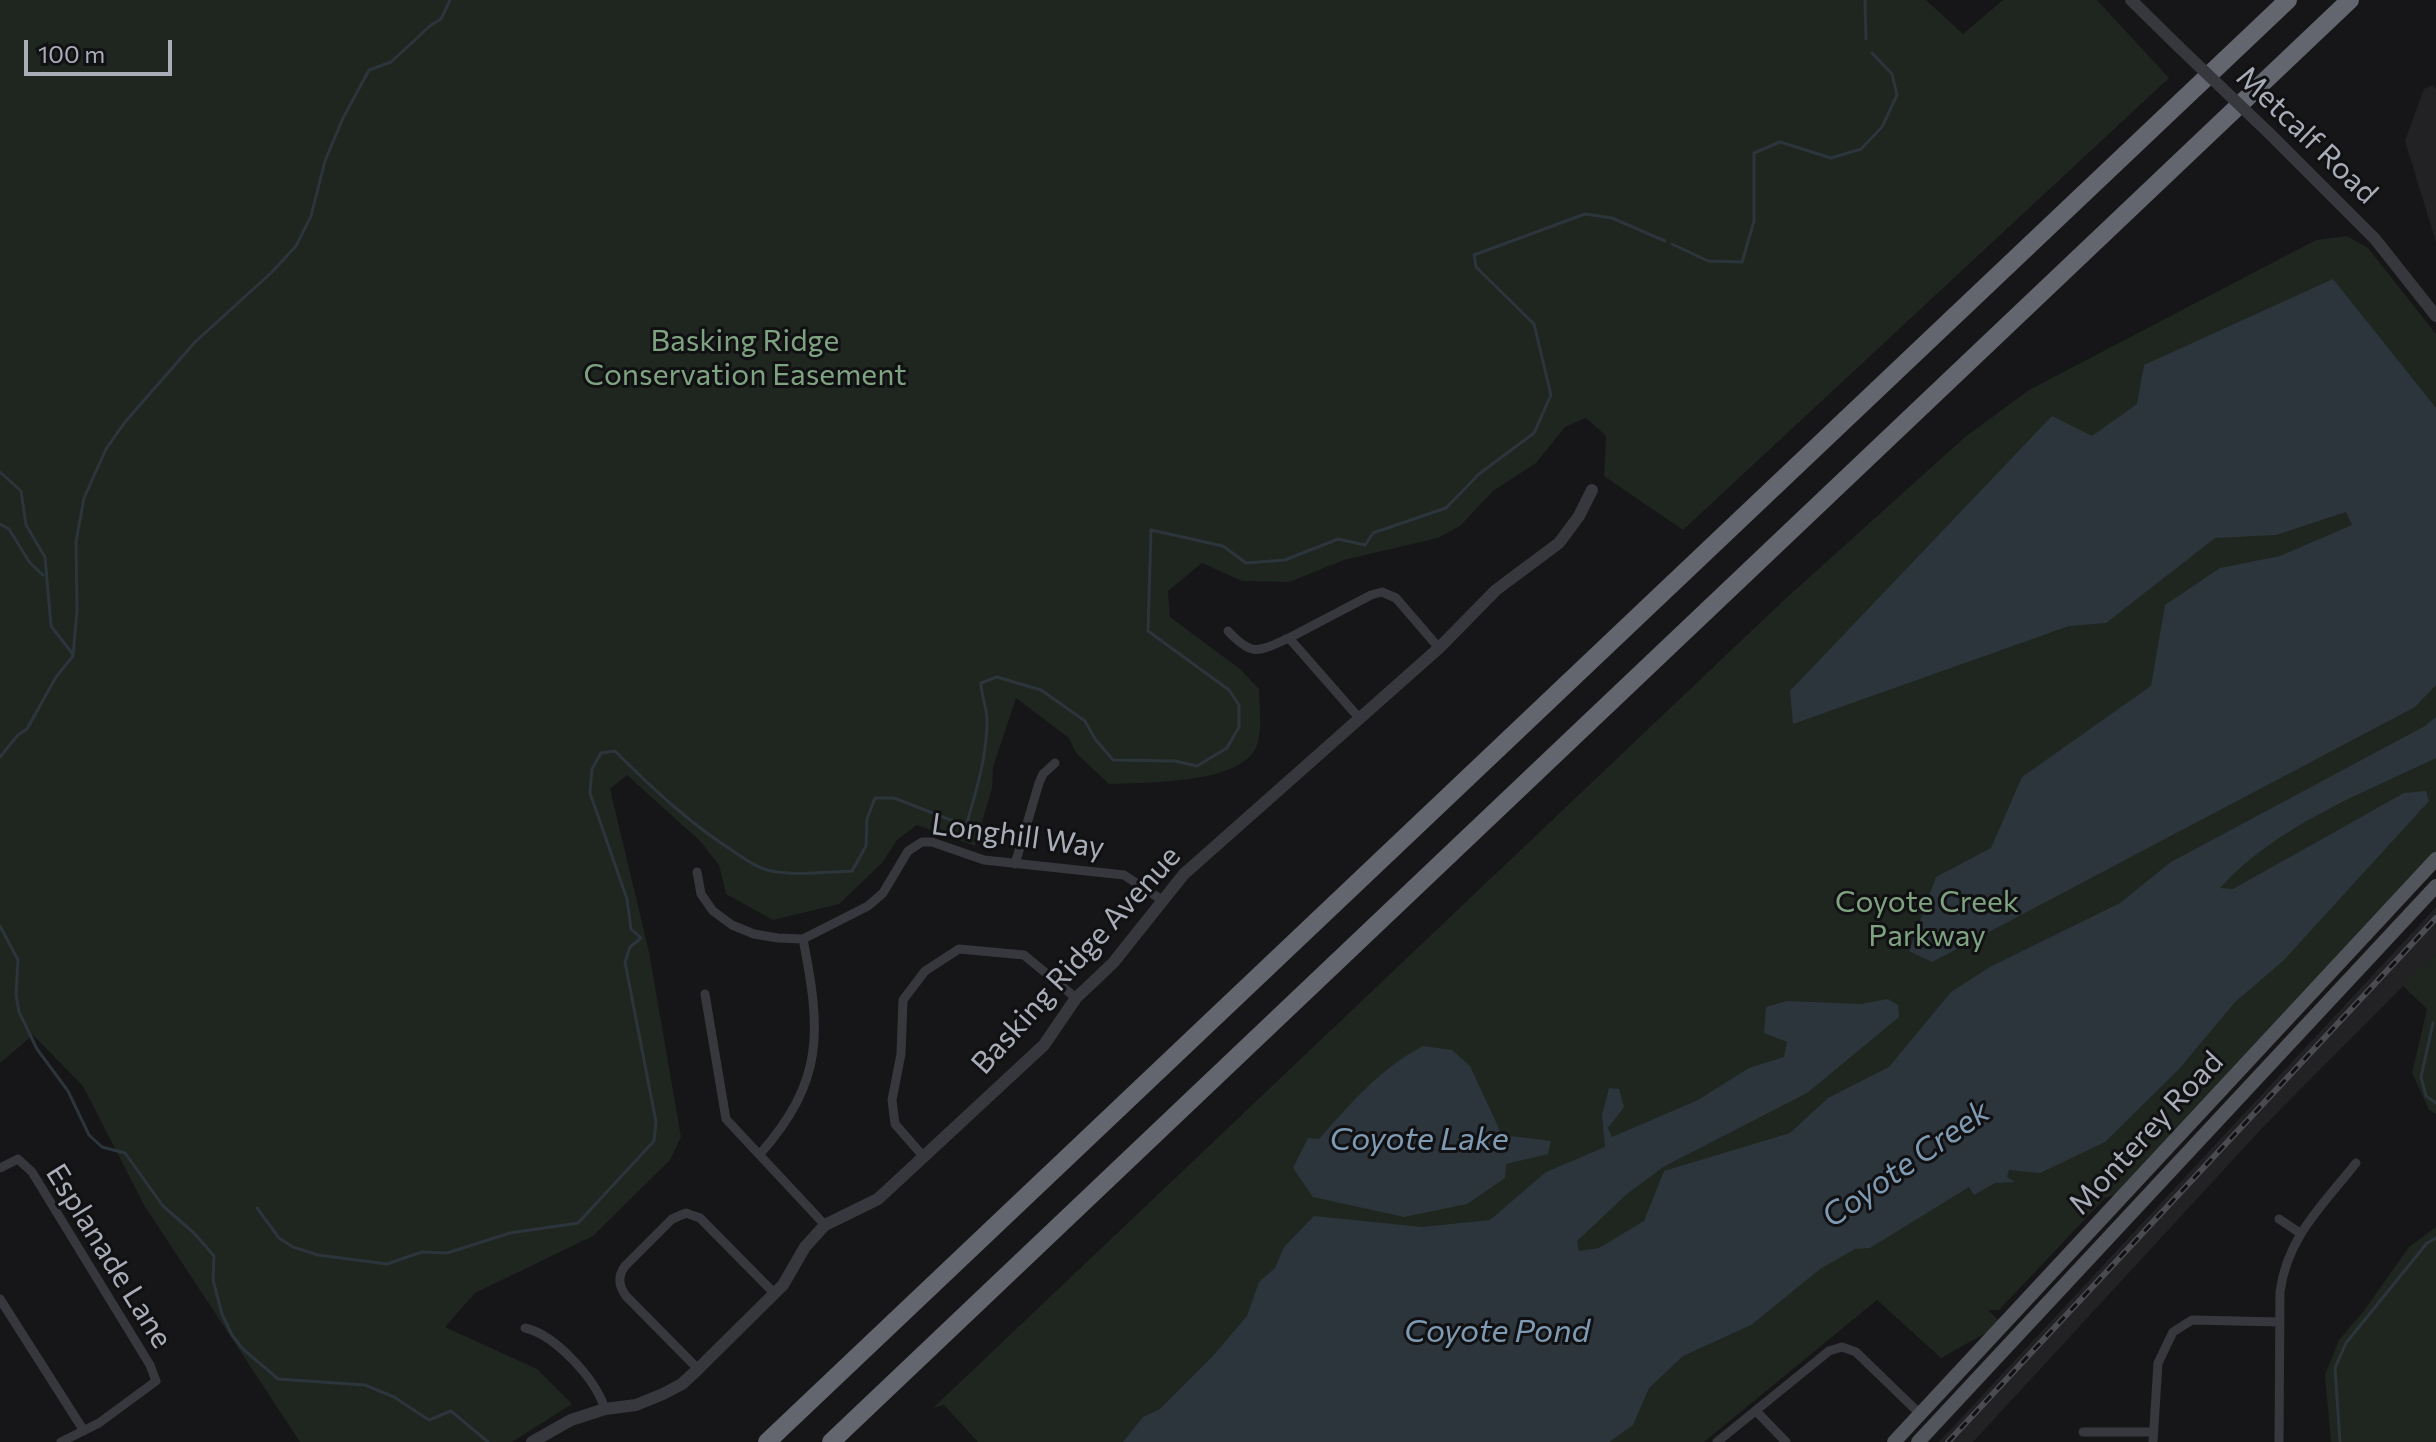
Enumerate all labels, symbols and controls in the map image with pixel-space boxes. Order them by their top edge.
scale bar [28,24,176,74]
text: 100 m [38,39,105,68]
street label: Metcalf Road [2229,59,2385,211]
park label: Basking Ridge Conservation Easement [583,323,907,394]
street label: Longhill Way [929,806,1107,866]
street label: Basking Ridge Avenue [964,839,1188,1081]
park label: Coyote Creek Parkway [1835,884,2019,954]
street label: Monterey Road [2061,1044,2231,1222]
water label: Coyote Creek [1815,1092,1997,1236]
water label: Coyote Lake [1329,1120,1509,1158]
street label: Esplanade Lane [38,1157,180,1355]
water label: Coyote Pond [1404,1312,1590,1350]

